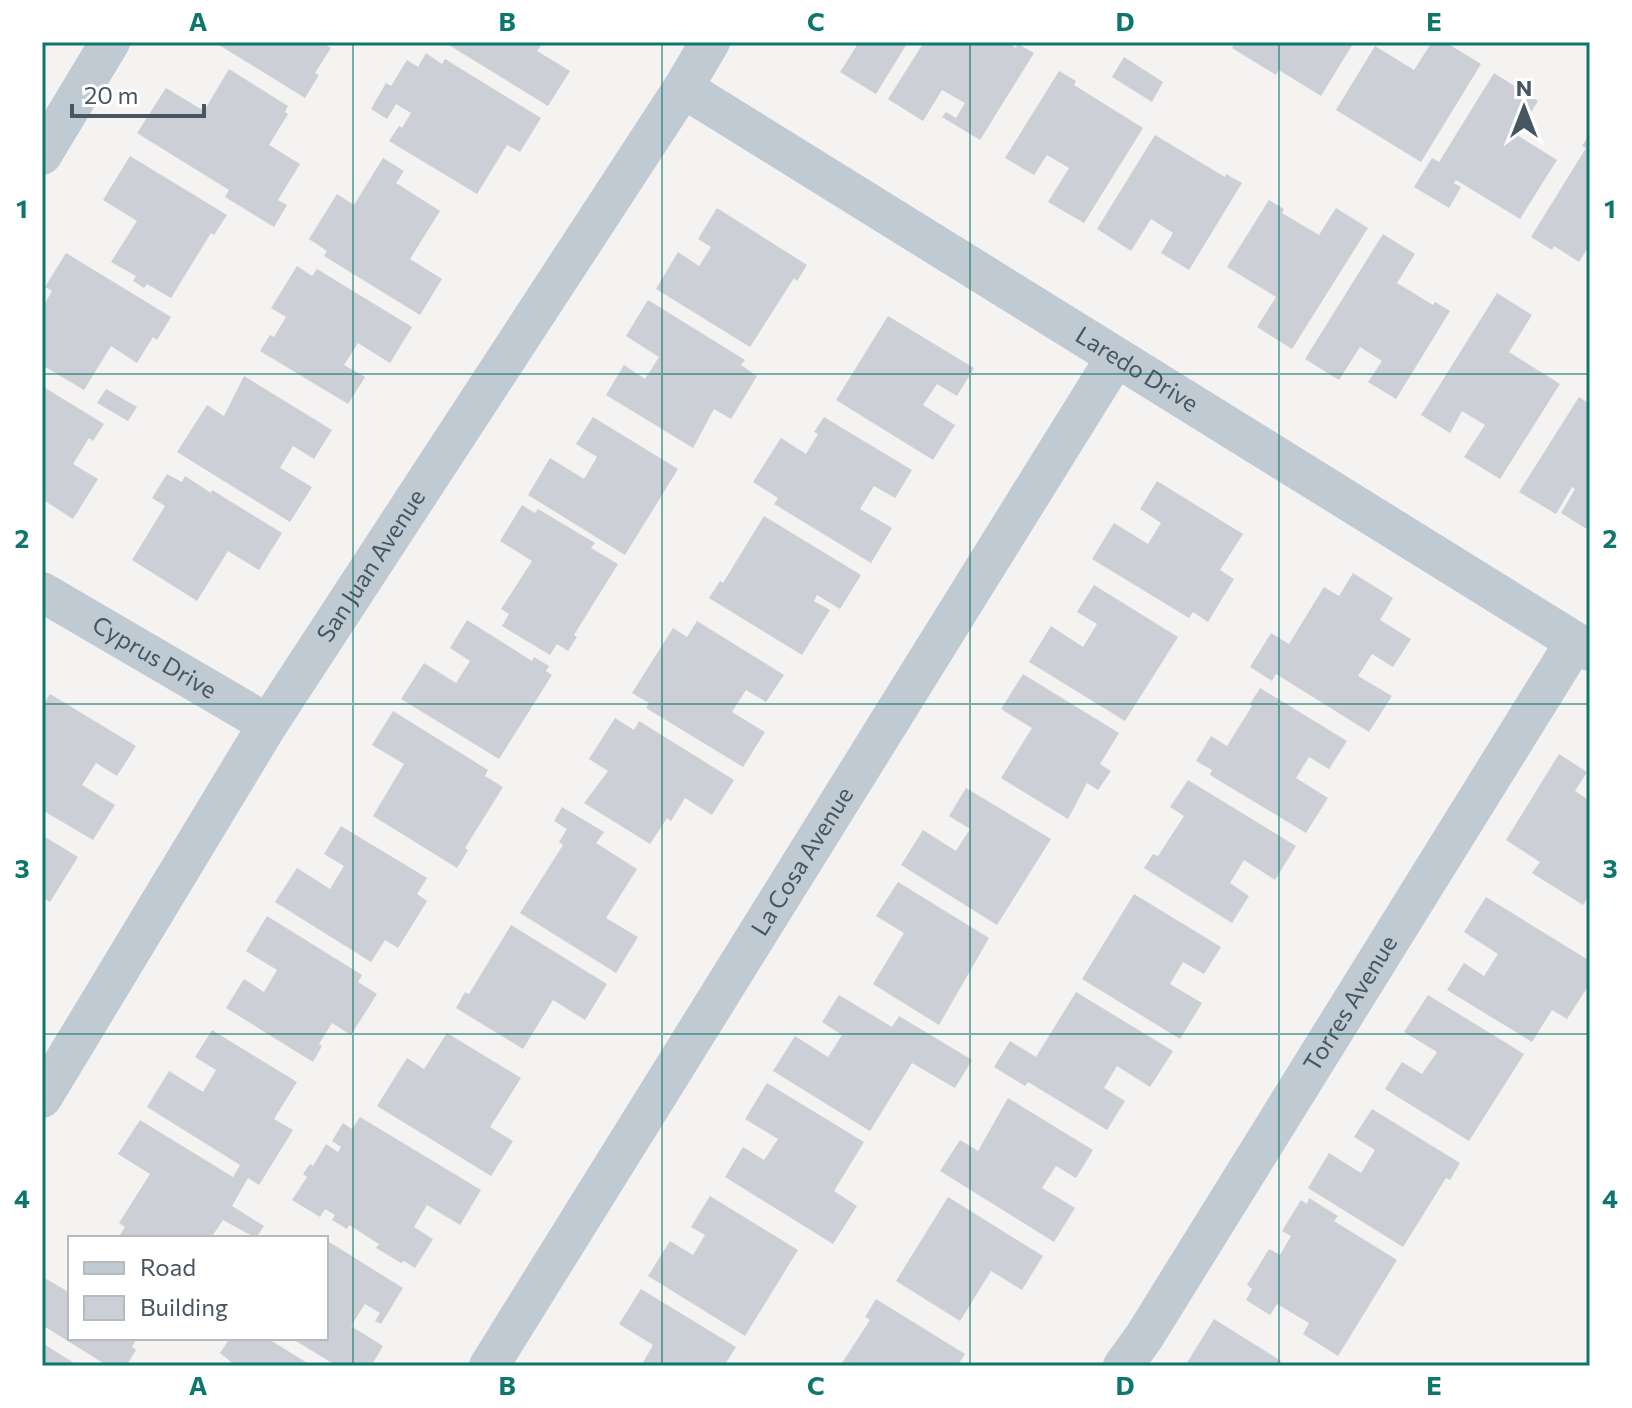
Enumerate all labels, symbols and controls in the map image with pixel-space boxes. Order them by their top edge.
text: A [189,5,208,36]
text: B [498,5,516,36]
text: C [807,5,825,36]
text: D [1115,5,1135,36]
text: E [1426,5,1442,36]
scale bar [72,68,204,118]
north arrow [1484,68,1564,148]
text: N [1516,74,1532,101]
text: 20 m [84,80,138,109]
text: 1 [16,192,28,223]
text: 1 [1604,192,1616,223]
street label: Laredo Drive [1071,319,1204,417]
street label: San Juan Avenue [310,483,430,647]
text: 2 [15,522,29,553]
text: 2 [1603,522,1617,553]
street label: Cyprus Drive [88,609,222,704]
street label: La Cosa Avenue [744,781,858,940]
text: 3 [14,852,30,883]
text: 3 [1602,852,1618,883]
street label: Torres Avenue [1296,929,1403,1076]
text: 4 [14,1182,30,1213]
text: 4 [1602,1182,1618,1213]
legend [68,1236,328,1340]
text: Road [140,1252,196,1281]
text: Building [140,1292,228,1321]
text: A [189,1369,208,1400]
text: B [498,1369,516,1400]
text: C [807,1369,825,1400]
text: D [1115,1369,1135,1400]
text: E [1426,1369,1442,1400]

